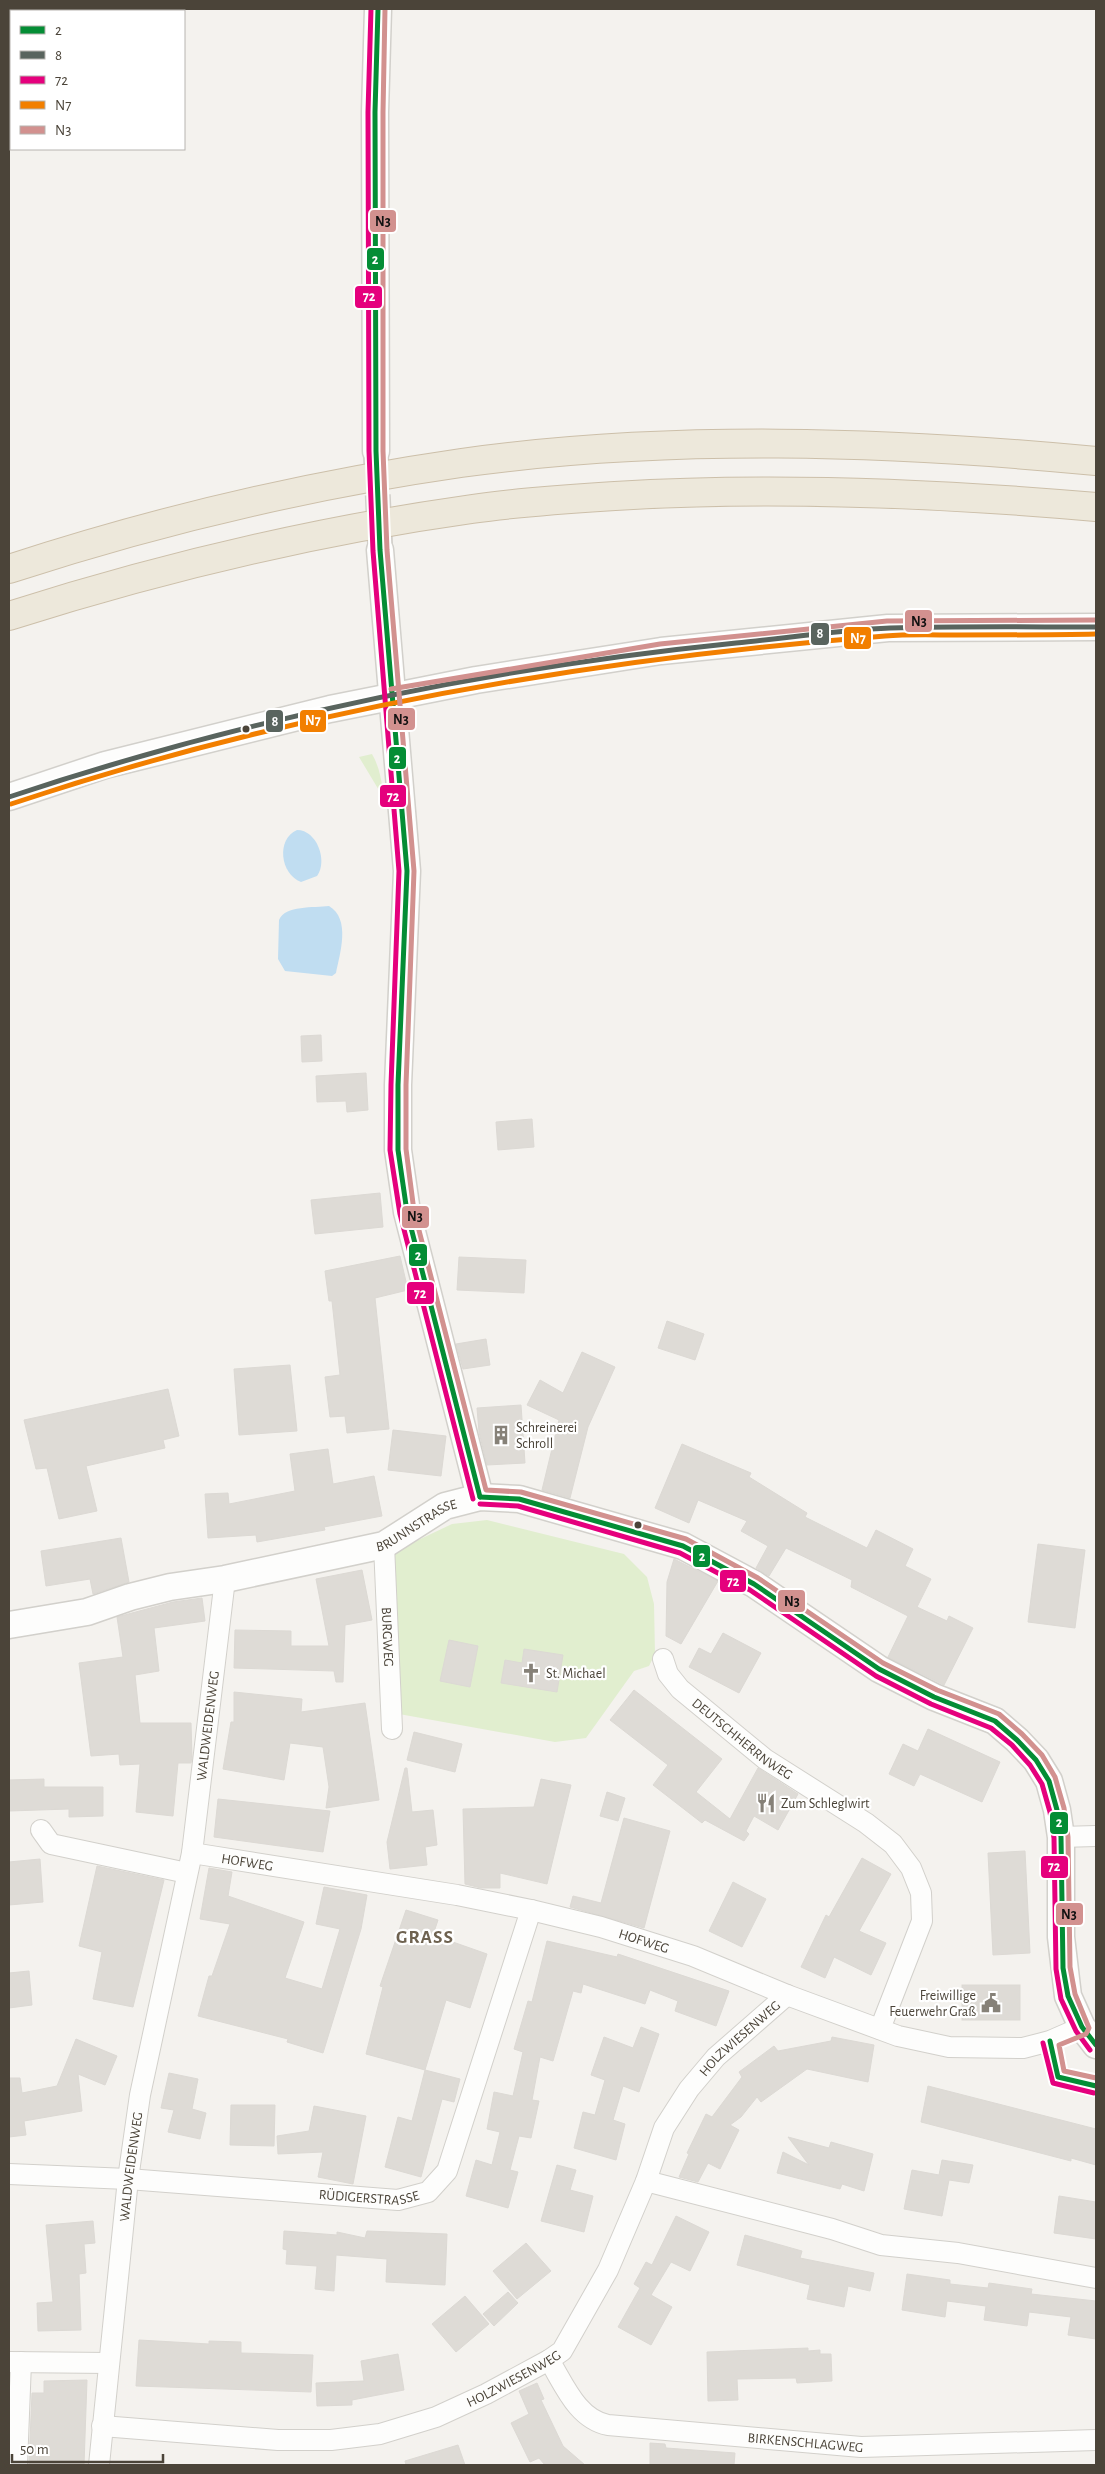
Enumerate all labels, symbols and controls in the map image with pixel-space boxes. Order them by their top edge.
legend [10,10,185,150]
text: 2 [55,23,62,38]
text: 8 [55,48,62,63]
text: 72 [55,73,68,88]
text: N7 [55,98,72,113]
text: N3 [55,123,71,138]
line badge: N3 [369,209,397,233]
text: N3 [375,215,391,229]
line badge: 2 [366,247,385,271]
text: 2 [372,253,379,267]
line badge: 72 [354,285,383,309]
text: 72 [363,290,376,304]
line badge: N3 [904,609,933,633]
text: N3 [911,615,927,629]
line badge: 8 [810,622,830,646]
line badge: N7 [843,626,872,650]
text: 8 [817,627,824,641]
text: N7 [850,632,866,646]
line badge: N3 [387,707,416,731]
line badge: 8 [265,709,284,733]
line badge: N7 [299,709,327,733]
text: N3 [393,713,409,727]
text: N7 [305,714,321,728]
text: 8 [272,715,279,729]
unlabelled marker [241,724,251,734]
line badge: 2 [388,746,407,770]
text: 2 [394,752,401,766]
line badge: 72 [379,784,407,808]
text: 72 [387,790,400,804]
line badge: N3 [401,1205,430,1229]
text: N3 [407,1210,423,1224]
line badge: 2 [408,1243,428,1267]
text: 2 [415,1249,422,1263]
line badge: 72 [406,1281,435,1305]
text: 72 [414,1287,427,1301]
place label: Schreinerei Schroll [516,1421,577,1451]
building icon: Schreinerei Schroll [490,1424,512,1446]
street label: BRUNNSTRASSE [375,1497,458,1555]
unlabelled marker [633,1520,643,1530]
line badge: 2 [692,1544,711,1568]
text: 2 [699,1550,706,1564]
line badge: 72 [719,1569,747,1593]
text: 72 [727,1575,740,1589]
line badge: N3 [777,1589,806,1613]
text: N3 [784,1595,800,1609]
street label: BURGWEG [379,1607,395,1667]
church icon: St. Michael [520,1662,542,1684]
place label: St. Michael [546,1667,606,1681]
street label: WALDWEIDENWEG [195,1670,222,1782]
street label: DEUTSCHHERRNWEG [689,1696,795,1783]
restaurant icon: Zum Schleglwirt [755,1792,777,1814]
place label: Zum Schleglwirt [781,1797,870,1811]
line badge: 2 [1049,1811,1069,1835]
text: 2 [1056,1816,1063,1830]
street label: HOFWEG [220,1852,274,1874]
line badge: 72 [1040,1855,1069,1879]
text: 72 [1048,1860,1061,1874]
line badge: N3 [1055,1902,1084,1926]
text: N3 [1061,1908,1077,1922]
street label: HOFWEG [617,1927,671,1956]
district label: GRASS [396,1928,454,1947]
place label: Freiwillige Feuerwehr Graß [889,1989,976,2019]
public building icon: Freiwillige Feuerwehr Graß [980,1992,1002,2014]
street label: HOLZWIESENWEG [697,1998,783,2079]
street label: WALDWEIDENWEG [118,2111,146,2222]
street label: RÜDIGERSTRASSE [318,2185,421,2208]
street label: HOLZWIESENWEG [465,2348,564,2410]
street label: BIRKENSCHLAGWEG [747,2431,864,2455]
scale bar [12,2432,164,2464]
text: 50 m [20,2442,49,2457]

